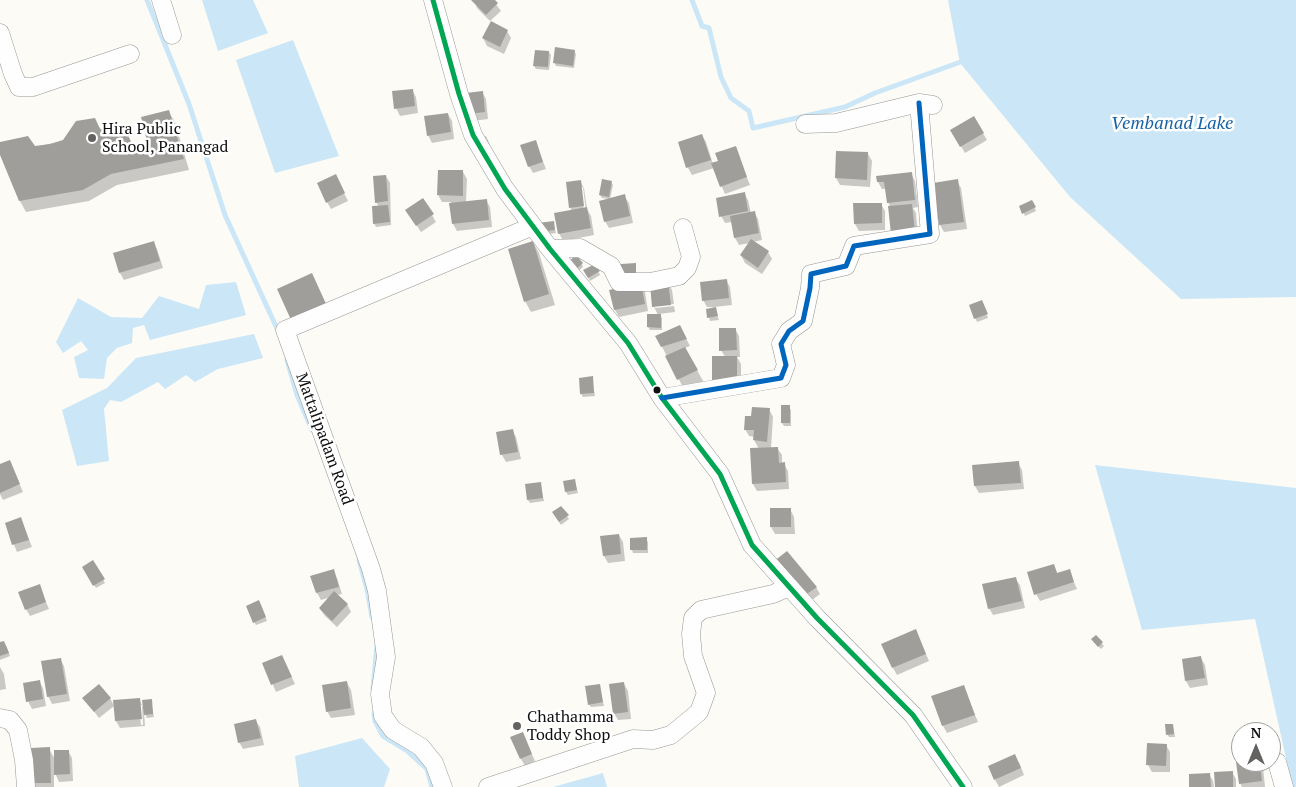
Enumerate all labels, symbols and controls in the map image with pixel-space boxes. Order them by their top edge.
water label: Vembanad Lake [1111,113,1233,135]
place label: Hira Public School, Panangad [102,119,228,157]
marker: Hira Public School, Panangad [86,132,98,144]
street label: Mattalipadam Road [291,370,357,508]
unlabelled marker [652,385,662,395]
place label: Chathamma Toddy Shop [527,707,614,745]
marker: Chathamma Toddy Shop [511,720,523,732]
north arrow [1231,722,1281,772]
text: N [1251,723,1261,742]

